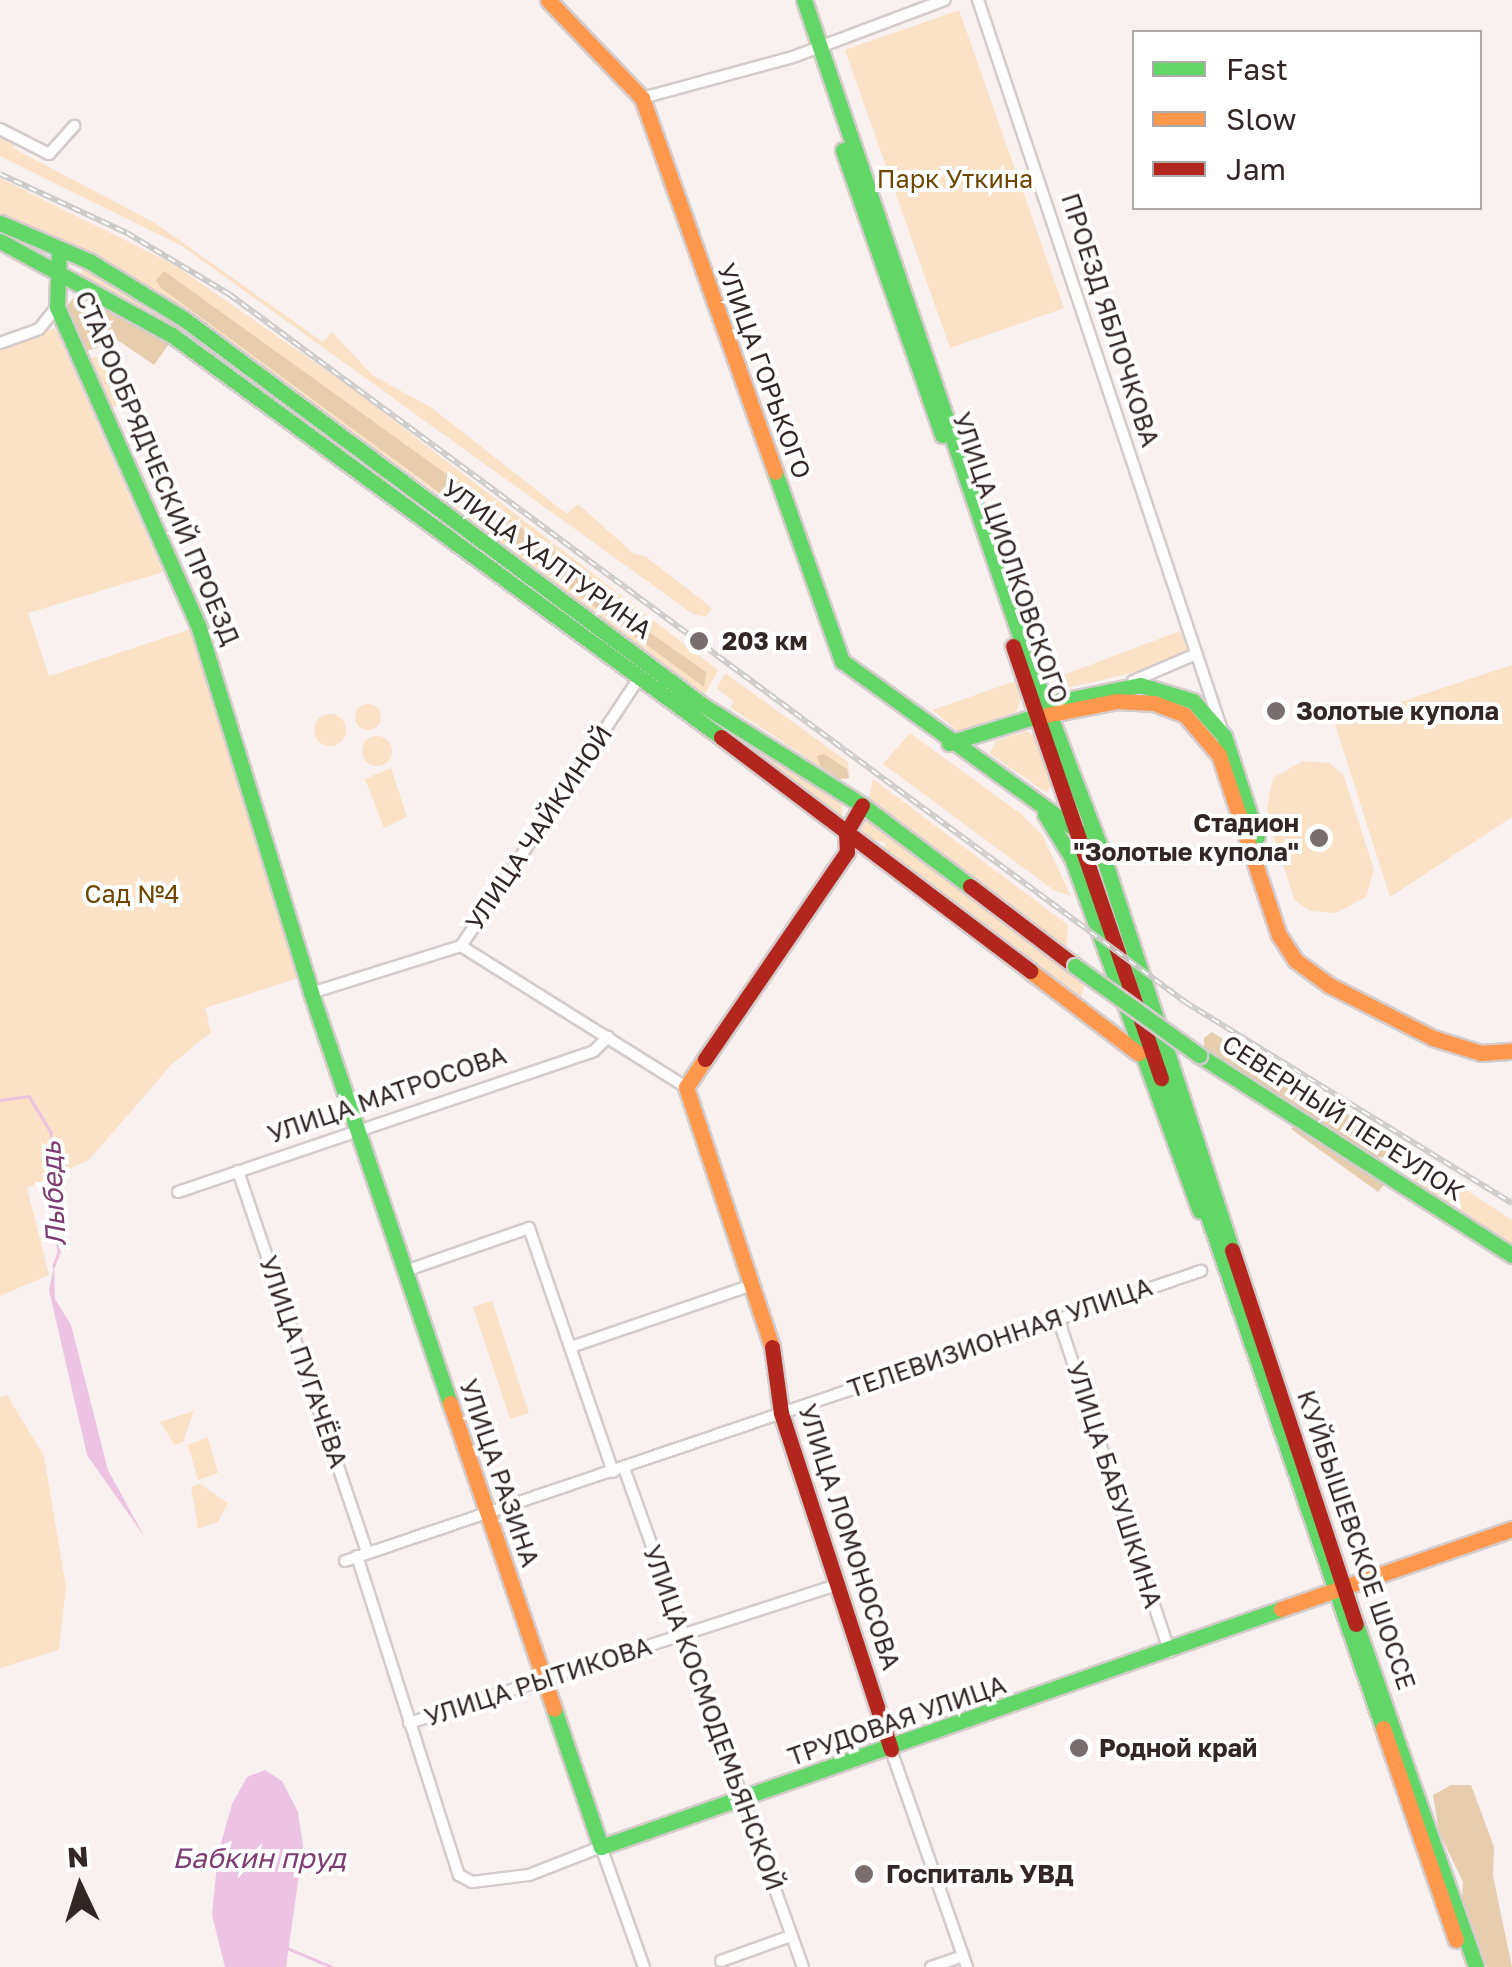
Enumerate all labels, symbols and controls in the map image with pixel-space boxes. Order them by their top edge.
legend [1132,30,1482,210]
text: Fast [1226,51,1288,87]
text: Slow [1226,101,1297,137]
text: Jam [1226,151,1286,187]
park label: Парк Уткина [877,164,1033,194]
street label: ПРОЕЗД ЯБЛОЧКОВА [1055,190,1165,450]
street label: УЛИЦА ГОРЬКОГО [711,259,817,483]
street label: СТАРООБРЯДЧЕСКИЙ ПРОЕЗД [69,286,245,650]
street label: УЛИЦА ЦИОЛКОВСКОГО [946,408,1074,708]
street label: УЛИЦА ХАЛТУРИНА [437,473,657,645]
place label: 203 км [722,626,807,656]
marker: 203 км [686,628,712,654]
place label: Золотые купола [1296,696,1499,726]
marker: Золотые купола [1265,700,1287,722]
street label: УЛИЦА ЧАЙКИНОЙ [459,720,619,936]
place label: Стадион "Золотые купола" [1073,809,1299,868]
marker: Стадион "Золотые купола" [1308,827,1330,849]
park label: Сад №4 [84,879,180,909]
street label: СЕВЕРНЫЙ ПЕРЕУЛОК [1217,1029,1469,1207]
street label: УЛИЦА МАТРОСОВА [264,1040,510,1150]
water label: Лыбедь [33,1141,73,1247]
street label: УЛИЦА ПУГАЧЁВА [253,1252,353,1472]
street label: ТЕЛЕВИЗИОННАЯ УЛИЦА [844,1272,1156,1404]
street label: УЛИЦА БАБУШКИНА [1060,1358,1168,1612]
street label: УЛИЦА РАЗИНА [453,1375,545,1571]
street label: КУЙБЫШЕВСКОЕ ШОССЕ [1291,1386,1421,1694]
street label: УЛИЦА ЛОМОНОСОВА [792,1400,906,1674]
street label: УЛИЦА КОСМОДЕМЬЯНСКОЙ [636,1541,790,1895]
street label: УЛИЦА РЫТИКОВА [421,1631,655,1733]
street label: ТРУДОВАЯ УЛИЦА [784,1670,1010,1772]
place label: Родной край [1099,1733,1257,1763]
marker: Родной край [1068,1737,1090,1759]
north arrow [30,1837,130,1937]
text: N [66,1839,90,1874]
water label: Бабкин пруд [172,1841,346,1875]
place label: Госпиталь УВД [886,1859,1074,1889]
marker: Госпиталь УВД [851,1861,877,1887]

